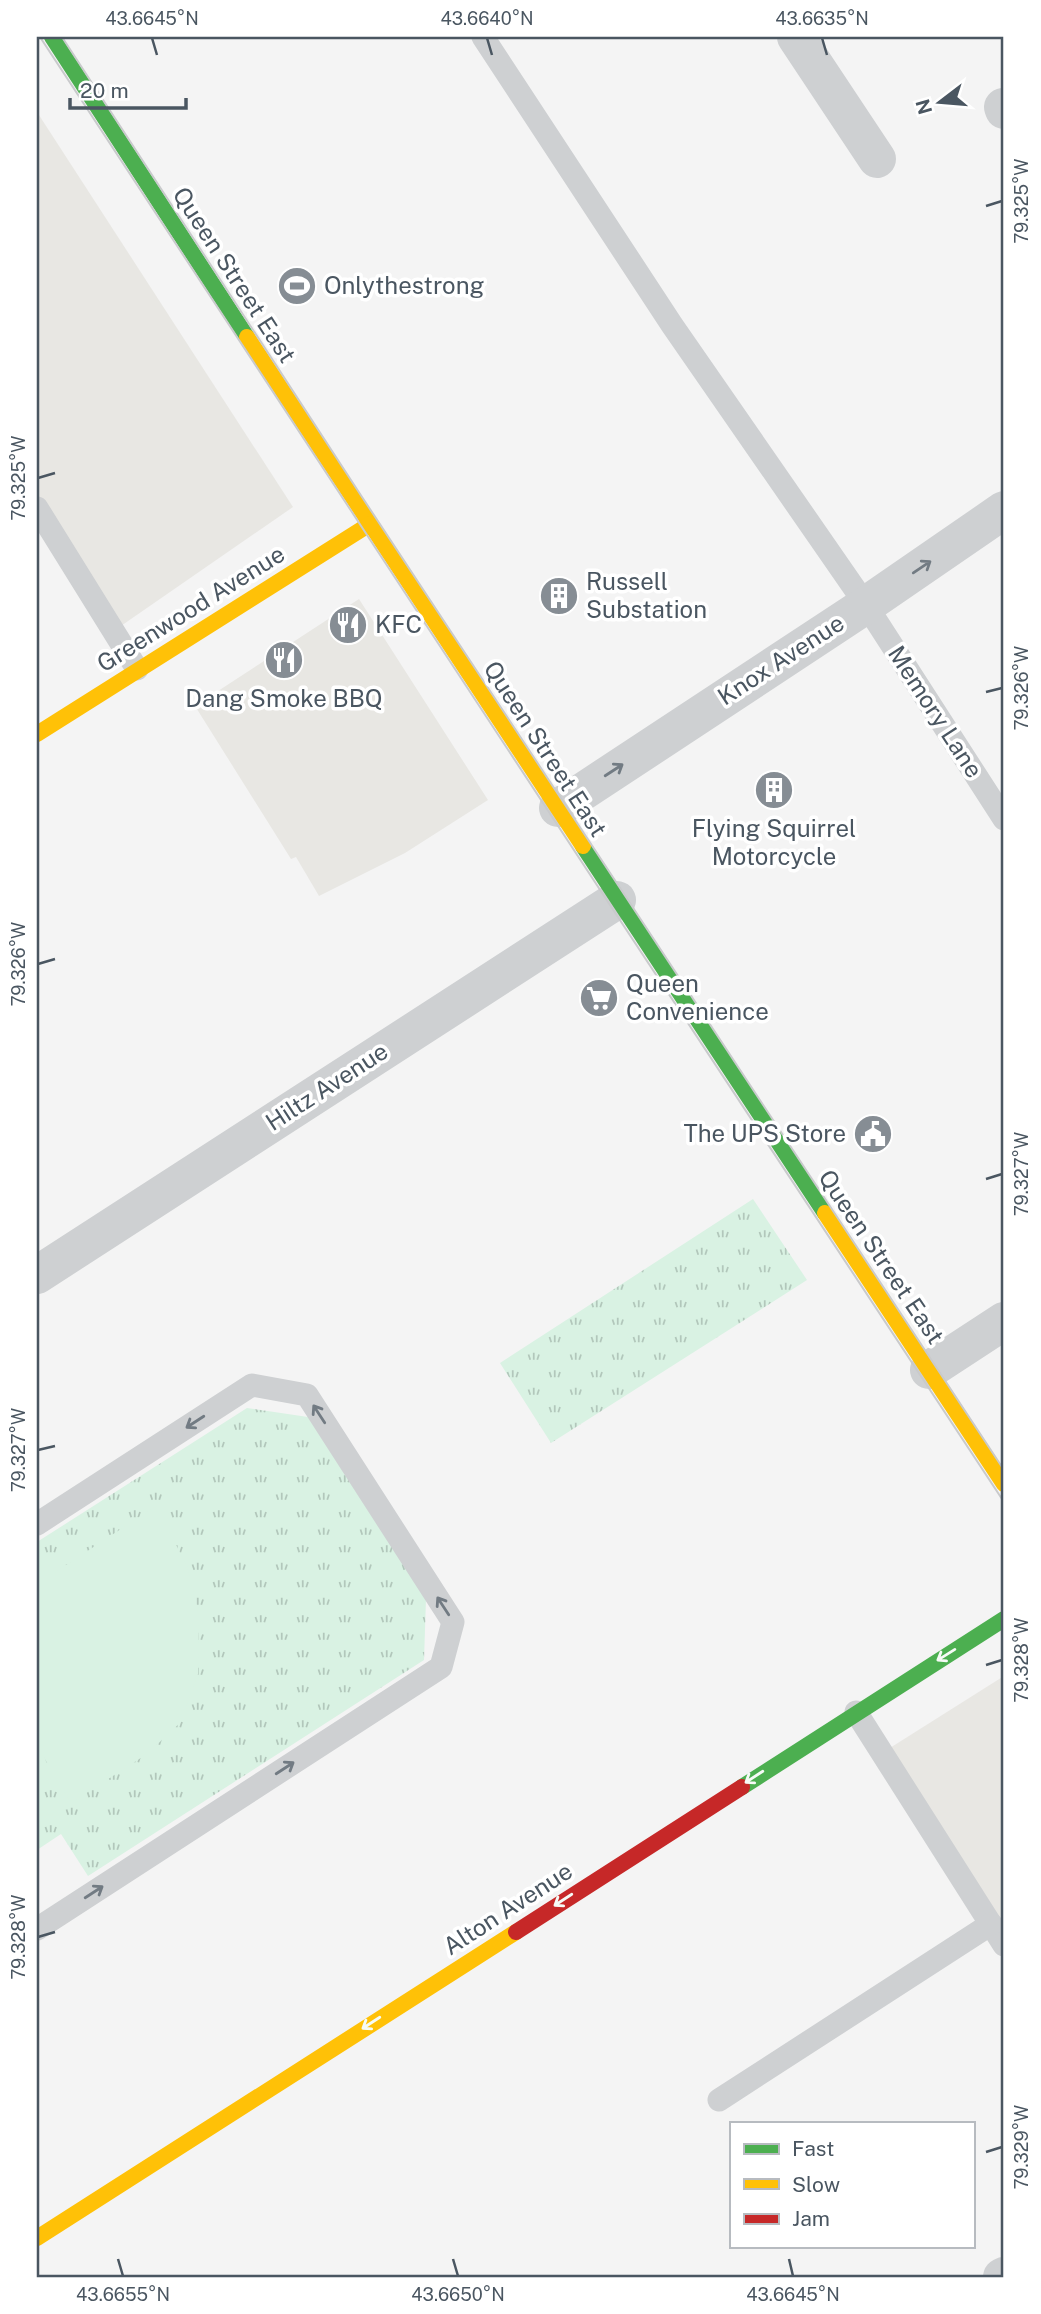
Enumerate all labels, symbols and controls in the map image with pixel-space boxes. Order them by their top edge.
text: 43.6645°N [105,8,199,29]
text: 43.6640°N [440,8,534,29]
text: 43.6635°N [775,8,869,29]
scale bar [70,66,186,110]
north arrow [904,66,974,136]
text: 20 m [80,78,129,103]
text: N [911,97,936,117]
text: 79.325°W [1011,159,1032,243]
street label: Queen Street East [168,181,302,368]
sports icon: Onlythestrong [276,265,318,307]
place label: Onlythestrong [324,271,484,299]
text: 79.325°W [8,436,29,520]
street label: Greenwood Avenue [92,539,289,677]
one-way arrow [912,559,931,574]
place label: Russell Substation [586,567,707,623]
building icon: Russell Substation [538,575,580,617]
restaurant icon: KFC [327,604,369,646]
street label: Knox Avenue [712,608,849,710]
place label: KFC [375,610,422,638]
restaurant icon: Dang Smoke BBQ [263,639,305,681]
street label: Memory Lane [883,640,989,783]
text: 79.326°W [1011,646,1032,730]
street label: Queen Street East [479,655,613,842]
place label: Dang Smoke BBQ [185,684,383,712]
one-way arrow [604,763,623,777]
building icon: Flying Squirrel Motorcycle [753,769,795,811]
place label: Flying Squirrel Motorcycle [692,814,856,870]
text: 79.326°W [8,922,29,1006]
place label: Queen Convenience [626,969,769,1025]
supermarket icon: Queen Convenience [578,977,620,1019]
street label: Hiltz Avenue [260,1036,393,1136]
public building icon: The UPS Store [852,1113,894,1155]
place label: The UPS Store [683,1119,846,1147]
text: 79.327°W [1011,1132,1032,1216]
street label: Queen Street East [813,1164,950,1349]
one-way arrow [312,1405,326,1425]
text: 79.327°W [8,1408,29,1492]
one-way arrow [186,1414,205,1429]
one-way arrow [435,1596,449,1616]
text: 79.328°W [1011,1618,1032,1702]
one-way arrow [937,1649,957,1663]
one-way arrow [275,1761,294,1775]
one-way arrow [745,1771,765,1785]
street label: Alton Avenue [438,1856,577,1960]
one-way arrow [84,1884,103,1899]
one-way arrow [554,1893,573,1908]
text: 79.328°W [8,1895,29,1979]
one-way arrow [362,2016,382,2030]
text: 79.329°W [1011,2105,1032,2189]
legend [730,2122,974,2248]
text: Fast [792,2136,834,2161]
text: Slow [792,2172,840,2197]
text: Jam [792,2206,830,2231]
text: 43.6655°N [76,2284,170,2305]
text: 43.6650°N [411,2284,505,2305]
text: 43.6645°N [746,2284,840,2305]

